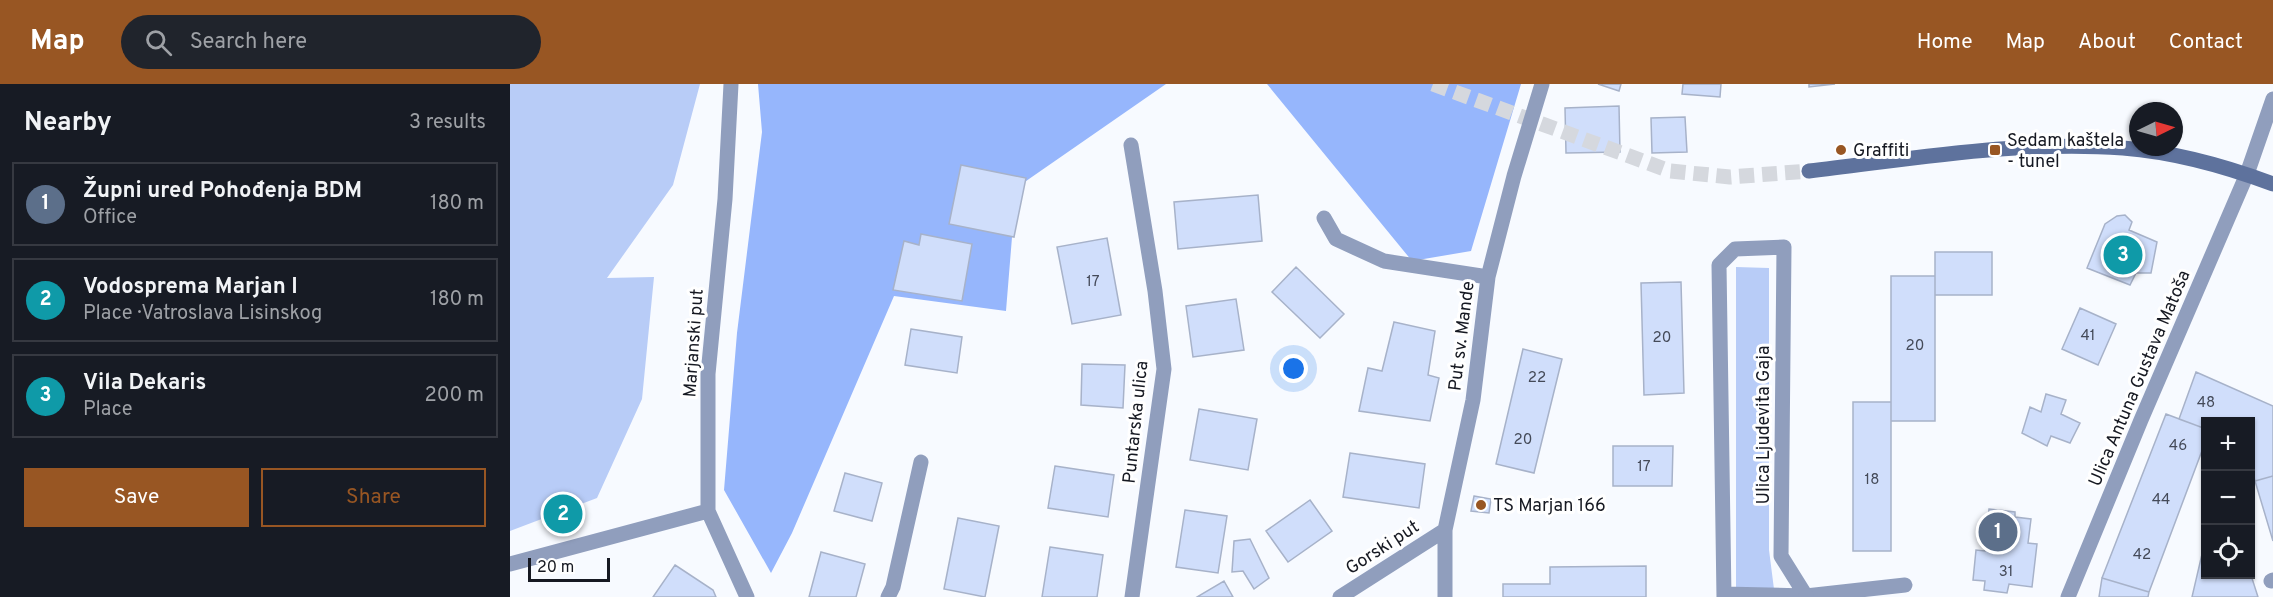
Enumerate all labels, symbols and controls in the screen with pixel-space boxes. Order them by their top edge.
search box [121,15,541,69]
text: Map [30,24,85,60]
icon: search [142,26,175,59]
text: Search here [190,29,307,56]
text: Home [1917,29,1973,56]
text: Map [2006,29,2045,56]
text: About [2078,29,2136,56]
text: Contact [2169,29,2243,56]
north arrow [2129,102,2183,156]
text: Nearby [24,107,112,140]
text: 3 results [409,110,486,136]
place label: Sedam kaštela - tunel [2007,130,2124,174]
place label: Graffiti [1853,140,1909,163]
marker: Graffiti [1834,143,1848,157]
marker: Sedam kaštela - tunel [1988,143,2002,157]
text: Župni ured Pohođenja BDM [83,178,362,205]
text: 1 [42,191,50,217]
text: 180 m [430,191,484,217]
text: Office [83,205,137,231]
pin: 3 [2104,232,2142,278]
street label: Ulica Antuna Gustava Matoša [2084,267,2196,490]
house number: 17 [1086,273,1100,292]
text: Vodosprema Marjan I [83,274,298,301]
street label: Put sv. Mande [1444,280,1481,392]
text: 2 [39,287,52,313]
text: 180 m [430,287,484,313]
street label: Marjanski put [679,288,710,398]
text: Place · Vatroslava Lisinskog [83,301,322,327]
house number: 41 [2081,327,2095,346]
house number: 20 [1653,329,1671,348]
house number: 20 [1906,337,1924,356]
street label: Ulica Ljudevita Gaja [1753,346,1776,504]
your location [1279,354,1308,383]
street label: Puntarska ulica [1119,360,1154,485]
house number: 22 [1528,369,1546,388]
text: Vila Dekaris [83,370,206,397]
text: 3 [40,383,52,409]
text: 200 m [425,383,484,409]
house number: 48 [2197,394,2215,413]
text: Place [83,397,133,423]
map controls [2201,417,2255,579]
button: + [2201,417,2255,471]
house number: 20 [1514,431,1532,450]
house number: 46 [2169,437,2187,456]
house number: 17 [1637,458,1651,477]
button: Save [24,468,249,527]
button: Share [261,468,486,527]
house number: 18 [1865,471,1879,490]
button: − [2201,471,2255,525]
house number: 44 [2152,491,2170,510]
pin: 2 [544,492,582,536]
place label: TS Marjan 166 [1493,495,1606,518]
marker: TS Marjan 166 [1474,498,1488,512]
pin: 1 [1978,510,2018,554]
street label: Gorski put [1342,516,1424,581]
button: locate [2201,525,2255,579]
house number: 42 [2133,546,2151,565]
scale bar [528,555,610,582]
text: 20 m [537,558,574,578]
house number: 31 [1999,563,2013,582]

